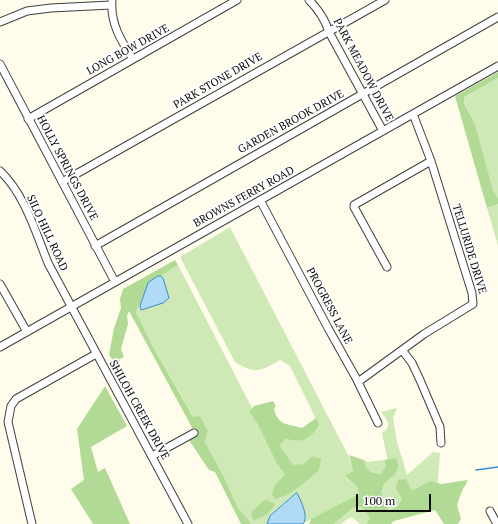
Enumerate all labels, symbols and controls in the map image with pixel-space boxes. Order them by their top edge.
street label: PARK MEADOW DRIVE [330,16,396,124]
street label: LONG BOW DRIVE [84,22,172,78]
street label: PARK STONE DRIVE [171,50,265,112]
street label: GARDEN BROOK DRIVE [236,87,346,157]
street label: HOLLY SPRINGS DRIVE [34,113,100,223]
street label: BROWNS FERRY ROAD [191,164,297,230]
street label: SILO HILL ROAD [24,193,70,273]
street label: TELLURIDE DRIVE [449,203,489,295]
street label: PROGRESS LANE [303,265,355,347]
street label: SHILOH CREEK DRIVE [106,358,172,462]
scale bar [358,486,433,512]
text: 100 m [363,493,395,508]

